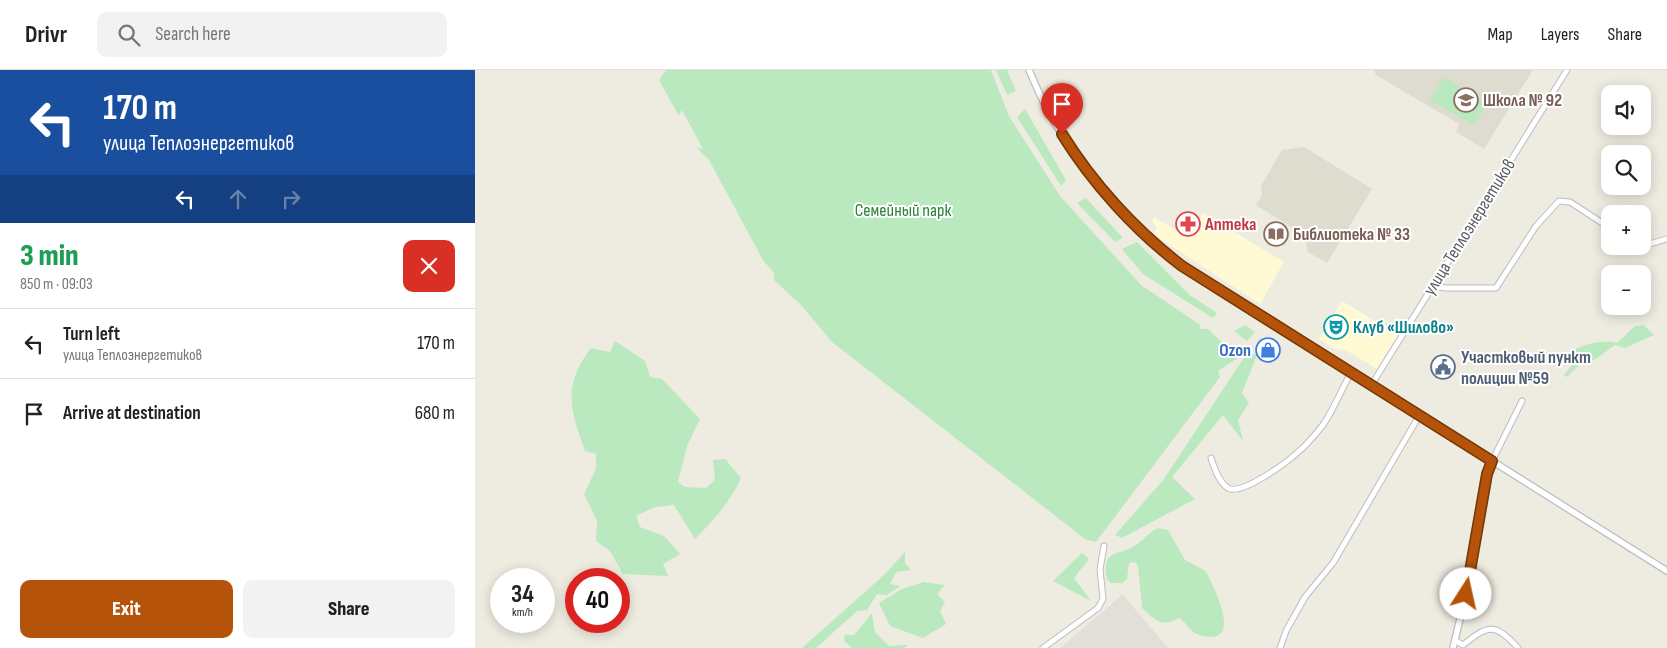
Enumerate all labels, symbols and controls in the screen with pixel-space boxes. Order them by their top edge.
search box [97,12,447,57]
text: Drivr [25,20,67,49]
icon: search [115,21,143,49]
text: Search here [155,23,231,46]
text: Map [1488,24,1513,45]
text: Layers [1541,24,1580,45]
text: Share [1608,24,1642,45]
pin [1041,83,1083,134]
map controls [1601,85,1651,315]
button: sound [1601,85,1651,135]
text: 170 m [103,87,177,130]
school or university icon: Школа № 92 [1453,87,1479,113]
icon: left [20,90,85,155]
icon: arrive [1048,90,1076,118]
place label: Школа № 92 [1483,90,1562,111]
text: улица Теплоэнергетиков [103,130,295,157]
button: search [1601,145,1651,195]
street label: улица Теплоэнергетиков [1419,155,1520,299]
icon: left [171,185,199,213]
icon: ahead [224,185,252,213]
icon: right [277,185,305,213]
park label: Семейный парк [855,200,951,221]
button: + [1601,205,1651,255]
pharmacy icon: Аптека [1175,211,1201,237]
place label: Аптека [1204,214,1256,235]
library icon: Библиотека № 33 [1263,221,1289,247]
place label: Библиотека № 33 [1293,224,1410,245]
text: 3 min [20,238,79,274]
button: close [403,240,455,292]
button: − [1601,265,1651,315]
text: 850 m · 09:03 [20,275,93,294]
theatre icon: Клуб «Шилово» [1323,314,1349,340]
place label: Клуб «Шилово» [1353,317,1454,338]
text: Turn left [63,323,120,346]
icon: left [20,330,48,358]
text: 170 m [417,332,455,355]
shop icon: Ozon [1255,337,1281,363]
place label: Ozon [1219,340,1251,361]
text: улица Теплоэнергетиков [63,346,202,365]
place label: Участковый пункт полиции №59 [1461,347,1591,389]
public building icon: Участковый пункт полиции №59 [1430,354,1456,380]
icon: arrive [20,400,48,428]
text: Arrive at destination [63,402,201,425]
text: 680 m [415,402,455,425]
position arrow [1439,567,1491,619]
speed limit sign: 40 [565,568,630,633]
text: 34 [511,579,534,610]
button: Exit [20,580,233,638]
button: Share [243,580,455,638]
text: km/h [512,605,533,620]

